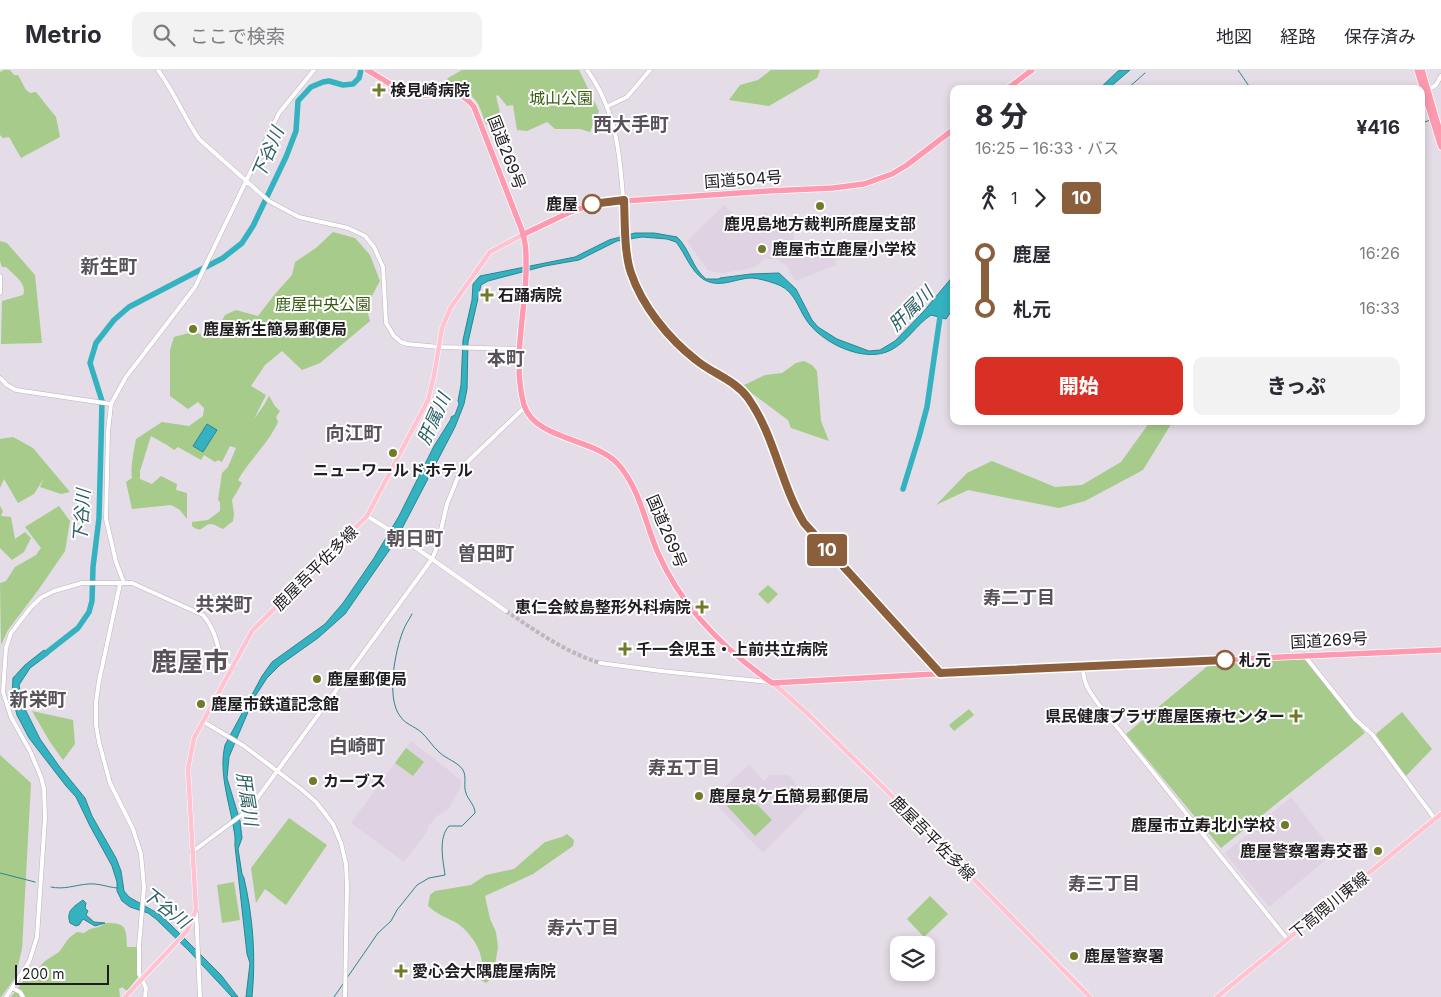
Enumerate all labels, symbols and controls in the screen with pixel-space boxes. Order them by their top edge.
search box [132,12,482,57]
text: Metrio [25,20,102,49]
icon: search [150,21,178,49]
text: ここで検索 [190,25,285,48]
text: 地図 [1216,26,1252,47]
text: 経路 [1280,26,1316,47]
text: 保存済み [1344,26,1416,47]
place label: 検見崎病院 [390,80,470,100]
marker: 検見崎病院 [372,83,386,97]
park label: 城山公園 [529,88,593,108]
text: 8 分 [975,99,1028,133]
street label: 国道269号 [484,112,530,192]
district label: 西大手町 [593,113,669,136]
text: ¥416 [1357,116,1400,139]
water label: 下谷川 [247,122,289,182]
text: 16:25 – 16:33 · バス [975,138,1119,158]
street label: 国道504号 [703,166,783,192]
icon: walk [975,184,1003,212]
icon: forward [1026,184,1054,212]
text: 10 [1072,187,1091,208]
text: 1 [1011,188,1018,208]
place label: 鹿屋 [546,194,578,214]
marker: 鹿屋 [582,194,602,214]
marker: 鹿児島地方裁判所鹿屋支部 [814,200,826,212]
place label: 鹿児島地方裁判所鹿屋支部 [724,214,916,234]
place label: 鹿屋市立鹿屋小学校 [772,239,916,259]
marker: 鹿屋市立鹿屋小学校 [756,243,768,255]
text: 鹿屋 [1013,243,1051,266]
text: 16:26 [1359,243,1400,263]
district label: 新生町 [80,255,138,278]
water label: 肝属川 [884,281,939,335]
place label: 石踊病院 [498,285,562,305]
marker: 石踊病院 [480,288,494,302]
park label: 鹿屋中央公園 [275,294,371,314]
text: 札元 [1013,298,1051,321]
text: 16:33 [1359,298,1400,318]
place label: 鹿屋新生簡易郵便局 [203,319,347,339]
marker: 鹿屋新生簡易郵便局 [187,323,199,335]
district label: 本町 [487,347,525,370]
button: 開始 [975,357,1183,415]
button: きっぷ [1193,357,1400,415]
water label: 肝属川 [413,388,455,448]
district label: 向江町 [325,422,383,445]
marker: ニューワールドホテル [387,447,399,459]
place label: ニューワールドホテル [313,460,473,480]
water label: 下谷川 [69,486,94,544]
street label: 国道269号 [643,491,691,571]
street label: 鹿屋吾平佐多線 [268,521,362,615]
district label: 朝日町 [386,527,444,550]
line badge: 10 [804,534,850,566]
text: 10 [817,539,837,560]
district label: 曽田町 [457,542,515,565]
district label: 寿二丁目 [983,587,1055,608]
district label: 共栄町 [195,593,253,616]
place label: 恵仁会鮫島整形外科病院 [515,597,691,617]
marker: 恵仁会鮫島整形外科病院 [695,600,709,614]
street label: 国道269号 [1290,628,1368,652]
place label: 千一会児玉・上前共立病院 [636,639,828,659]
marker: 千一会児玉・上前共立病院 [618,642,632,656]
district label: 鹿屋市 [151,646,229,677]
marker: 札元 [1215,650,1235,670]
place label: 札元 [1239,650,1271,670]
place label: 鹿屋郵便局 [327,669,407,689]
marker: 鹿屋郵便局 [311,673,323,685]
district label: 新栄町 [9,688,67,711]
place label: 鹿屋市鉄道記念館 [211,694,339,714]
marker: 鹿屋市鉄道記念館 [195,698,207,710]
place label: 県民健康プラザ鹿屋医療センター [1045,706,1285,726]
marker: 県民健康プラザ鹿屋医療センター [1289,709,1303,723]
district label: 白崎町 [328,735,386,758]
district label: 寿五丁目 [648,757,720,778]
water label: 肝属川 [233,771,262,829]
place label: カーブス [323,771,386,791]
marker: カーブス [307,775,319,787]
place label: 鹿屋泉ケ丘簡易郵便局 [709,786,869,806]
marker: 鹿屋泉ケ丘簡易郵便局 [693,790,705,802]
street label: 鹿屋吾平佐多線 [886,791,980,885]
place label: 鹿屋市立寿北小学校 [1131,815,1275,835]
marker: 鹿屋市立寿北小学校 [1279,819,1291,831]
place label: 鹿屋警察署寿交番 [1240,841,1368,861]
marker: 鹿屋警察署寿交番 [1372,845,1384,857]
street label: 下高隈川東線 [1285,867,1373,943]
district label: 寿三丁目 [1068,873,1140,894]
water label: 下谷川 [139,883,196,934]
district label: 寿六丁目 [547,917,619,938]
map controls [890,936,935,981]
button: layers [890,936,935,981]
place label: 鹿屋警察署 [1084,946,1164,966]
marker: 鹿屋警察署 [1068,950,1080,962]
place label: 愛心会大隅鹿屋病院 [412,961,556,981]
scale bar [15,962,109,985]
marker: 愛心会大隅鹿屋病院 [394,964,408,978]
text: 200 m [22,965,64,982]

